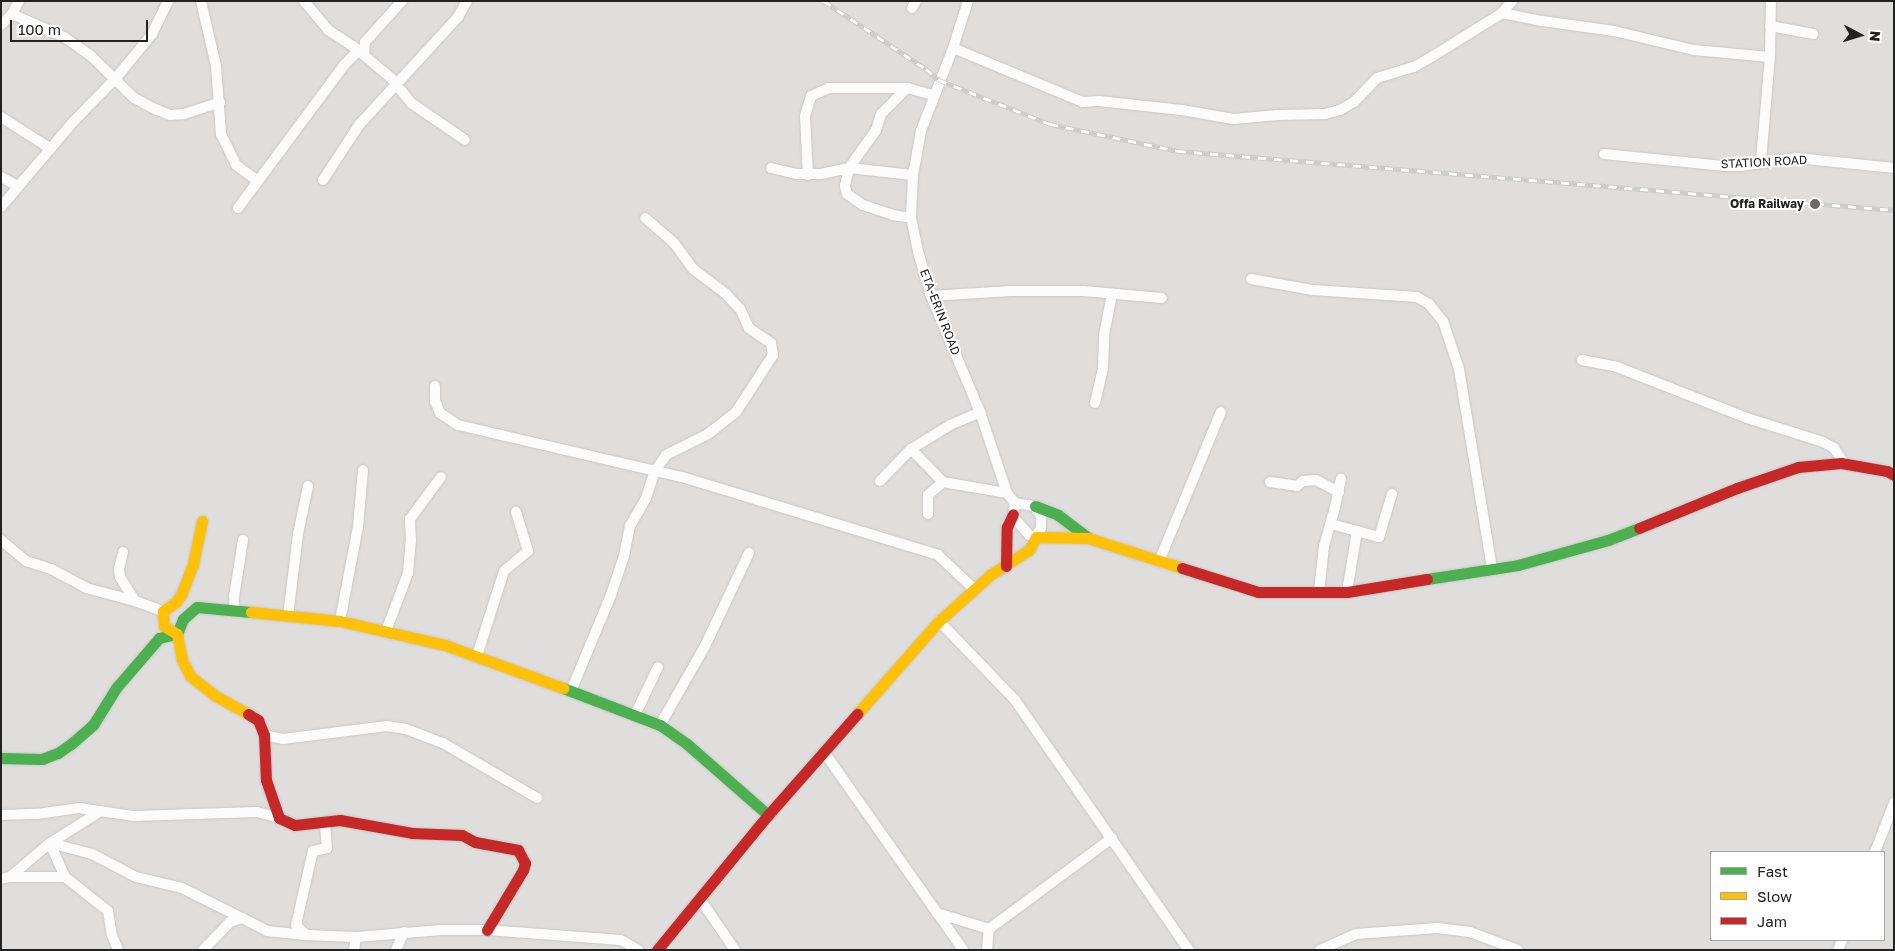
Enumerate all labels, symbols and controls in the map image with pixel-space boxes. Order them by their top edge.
scale bar [12,10,150,42]
north arrow [1835,10,1885,60]
text: 100 m [18,20,61,38]
text: N [1867,30,1884,42]
street label: STATION ROAD [1720,153,1808,171]
place label: Offa Railway [1730,197,1804,211]
marker: Offa Railway [1808,197,1822,211]
street label: ETA-ERIN ROAD [917,267,963,357]
legend [1710,851,1885,941]
text: Fast [1757,862,1788,880]
text: Slow [1757,887,1792,905]
text: Jam [1757,912,1787,930]

